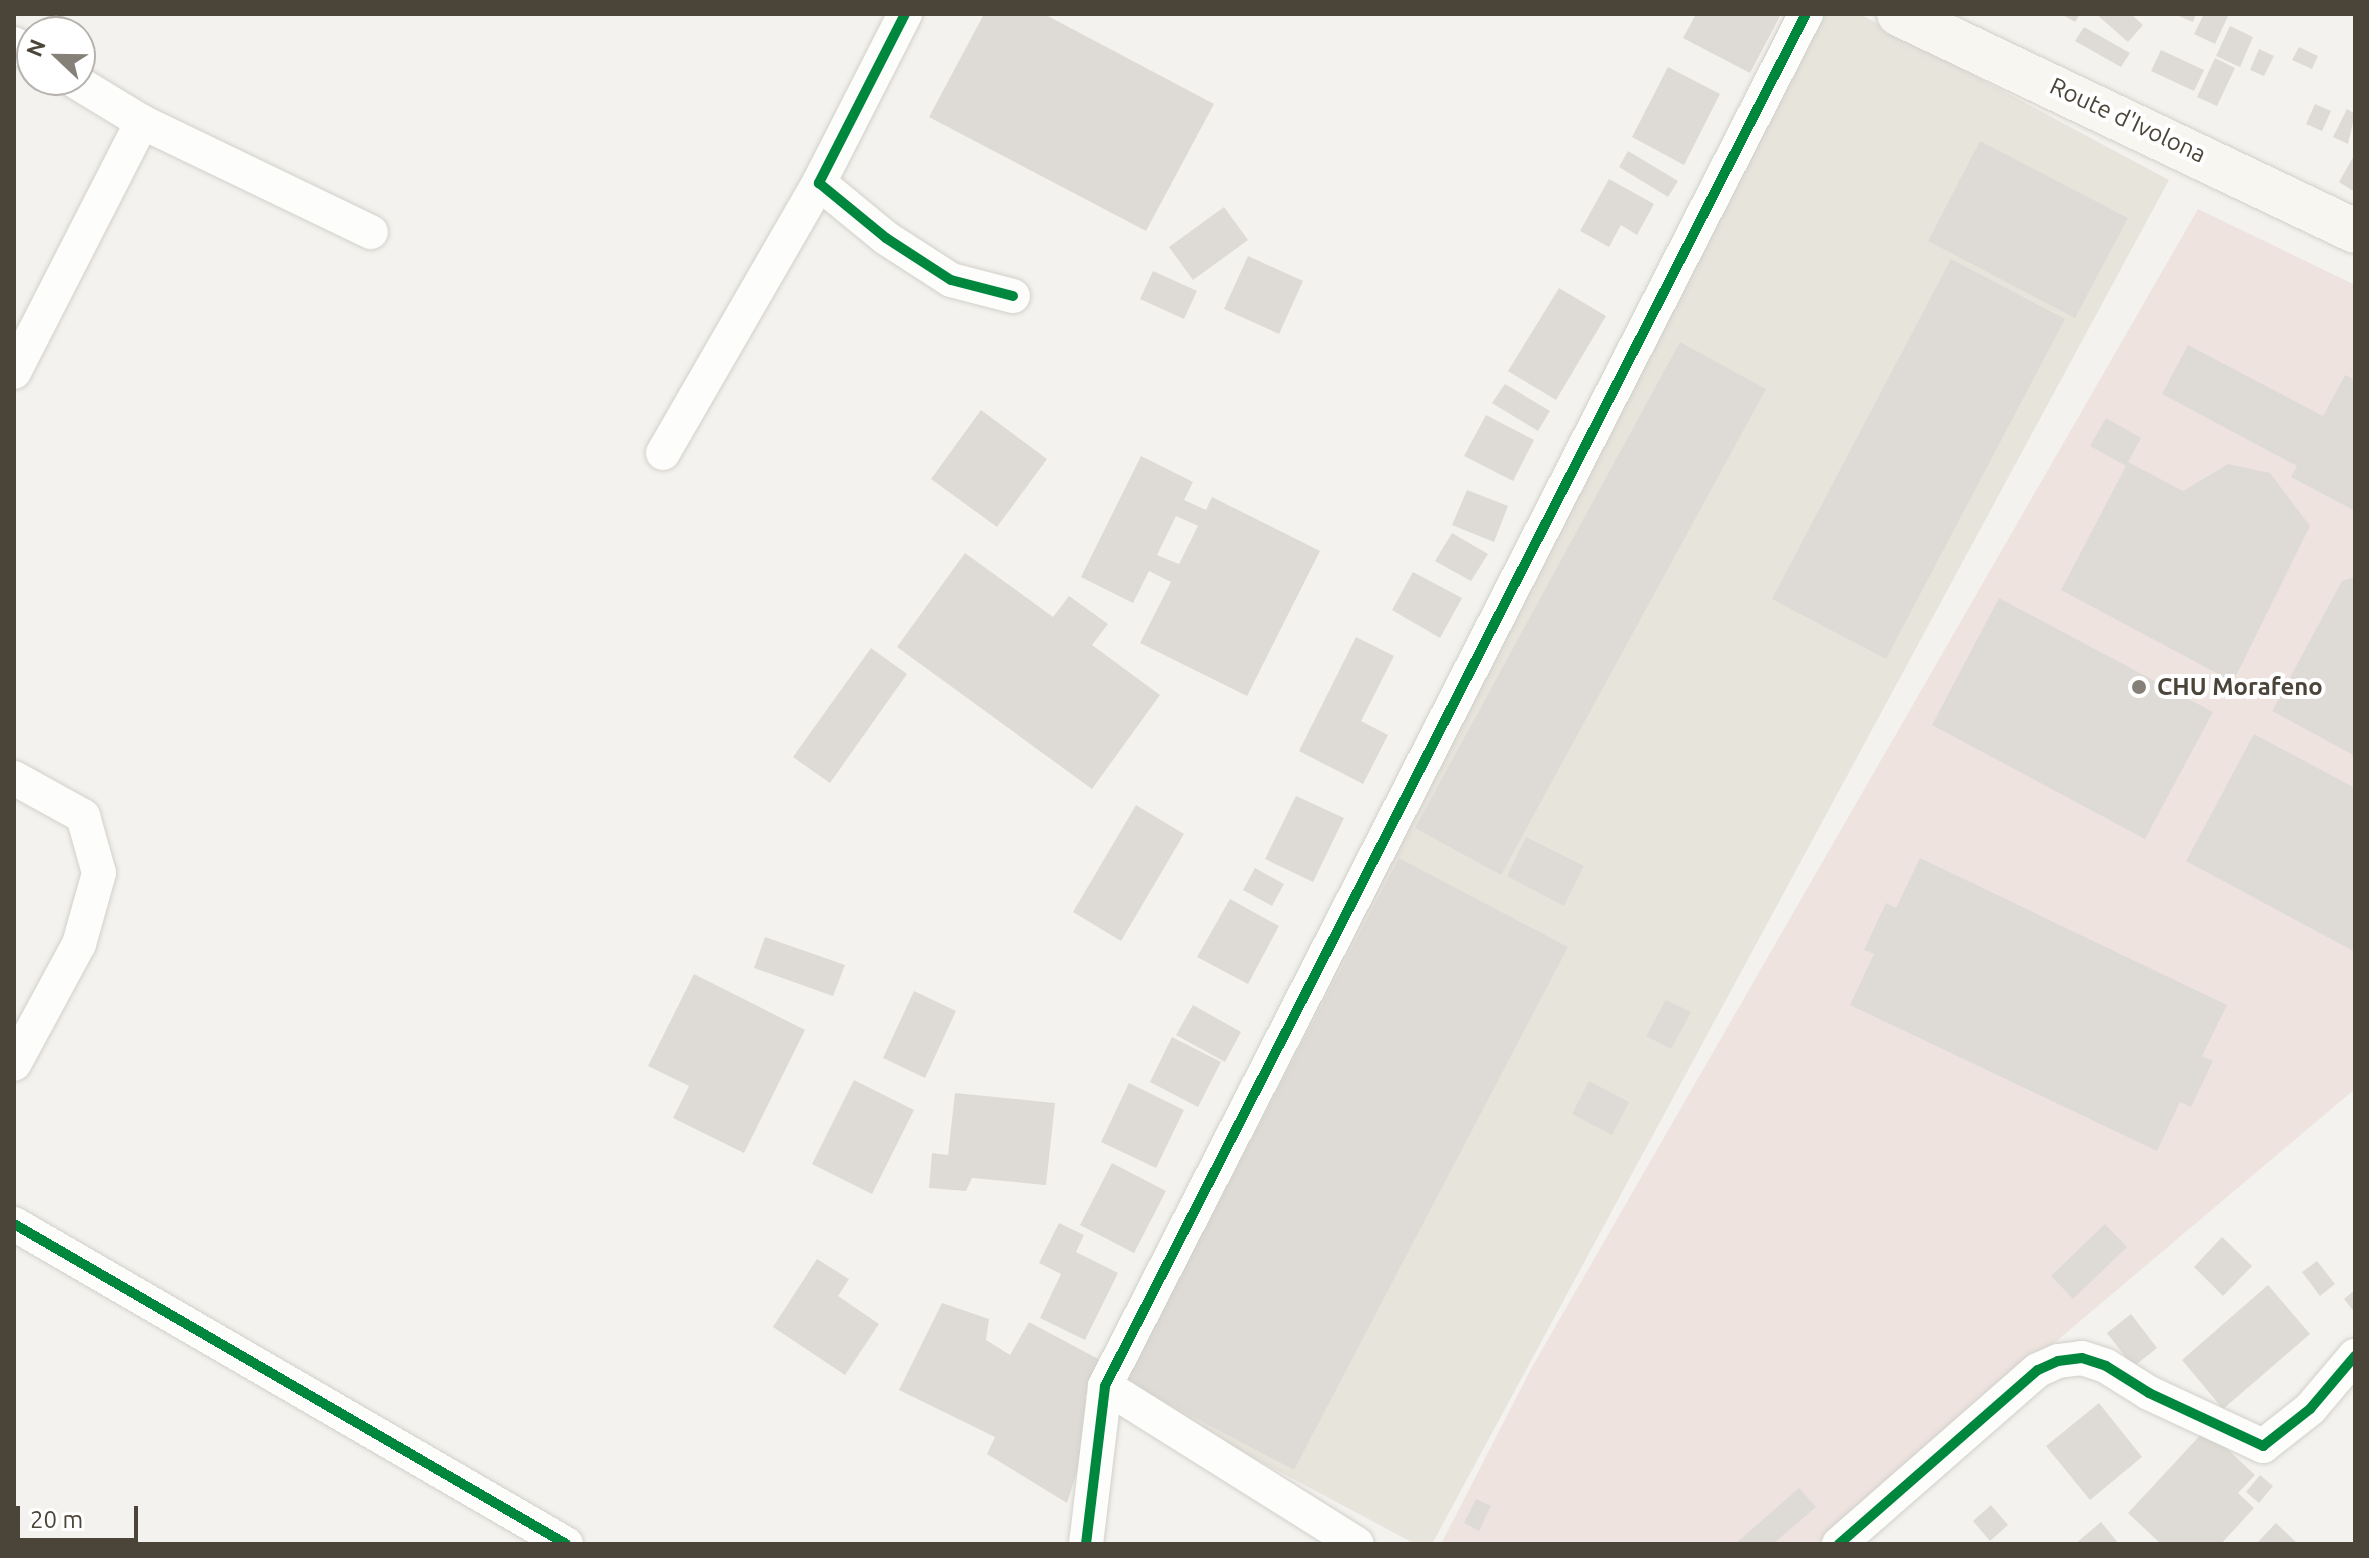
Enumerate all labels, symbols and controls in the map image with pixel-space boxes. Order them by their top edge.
north arrow [16,16,96,96]
text: N [20,35,50,60]
street label: Route d'Ivolona [2045,71,2211,169]
place label: CHU Morafeno [2157,673,2323,701]
marker: CHU Morafeno [2128,676,2150,698]
scale bar [20,1490,142,1540]
text: 20 m [30,1506,83,1533]

